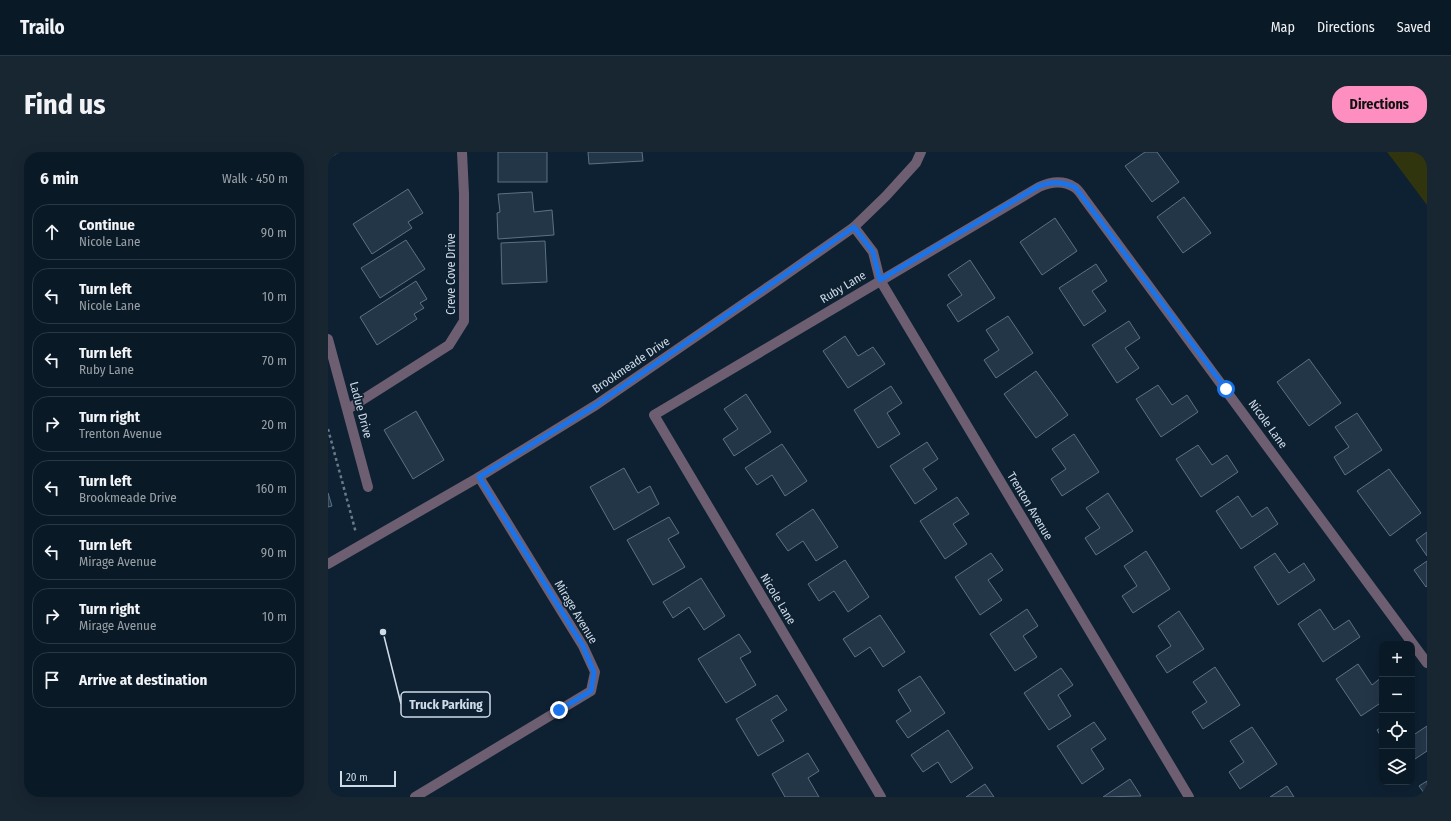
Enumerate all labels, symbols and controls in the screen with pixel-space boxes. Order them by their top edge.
text: Trailo [20,16,65,39]
text: Map [1271,19,1295,36]
text: Directions [1317,19,1375,36]
text: Saved [1397,19,1431,36]
button: Directions [1332,86,1427,123]
text: Find us [24,88,106,121]
text: 6 min [40,168,79,189]
text: Walk · 450 m [222,171,288,186]
text: Continue [79,216,135,234]
icon: ahead [41,221,63,243]
text: 90 m [261,225,287,240]
street label: Creve Cove Drive [444,233,458,315]
text: Nicole Lane [79,234,140,249]
street label: Ruby Lane [818,268,868,306]
text: Turn left [79,280,132,298]
icon: left [41,285,63,307]
text: 10 m [262,289,287,304]
text: Nicole Lane [79,298,140,313]
street label: Brookmeade Drive [590,334,672,396]
text: Turn left [79,344,132,362]
icon: left [41,349,63,371]
text: 70 m [262,353,287,368]
text: Ruby Lane [79,362,134,377]
street label: Ladue Drive [347,380,375,440]
route start [1217,380,1235,398]
street label: Nicole Lane [1246,397,1290,451]
text: Turn right [79,408,140,426]
icon: right [41,413,63,435]
text: 20 m [261,417,287,432]
text: Trenton Avenue [79,426,162,441]
street label: Trenton Avenue [1004,470,1056,542]
text: Turn left [79,472,132,490]
icon: left [41,477,63,499]
text: 160 m [256,481,287,496]
text: Brookmeade Drive [79,490,177,505]
text: Turn left [79,536,132,554]
icon: left [41,541,63,563]
text: 90 m [261,545,287,560]
text: Mirage Avenue [79,554,156,569]
street label: Nicole Lane [757,571,799,627]
street label: Mirage Avenue [552,578,600,646]
text: Turn right [79,600,140,618]
icon: right [41,605,63,627]
text: 10 m [262,609,287,624]
text: Mirage Avenue [79,618,156,633]
map controls [1379,641,1415,785]
button: + [1379,641,1415,677]
icon: arrive [41,669,63,691]
text: Arrive at destination [79,671,207,689]
button: − [1379,677,1415,713]
callout: Truck Parking [401,692,490,717]
text: Truck Parking [409,697,483,712]
route end [550,701,568,719]
button: locate [1379,713,1415,749]
button: layers [1379,749,1415,785]
scale bar [340,769,396,788]
text: 20 m [346,771,368,784]

